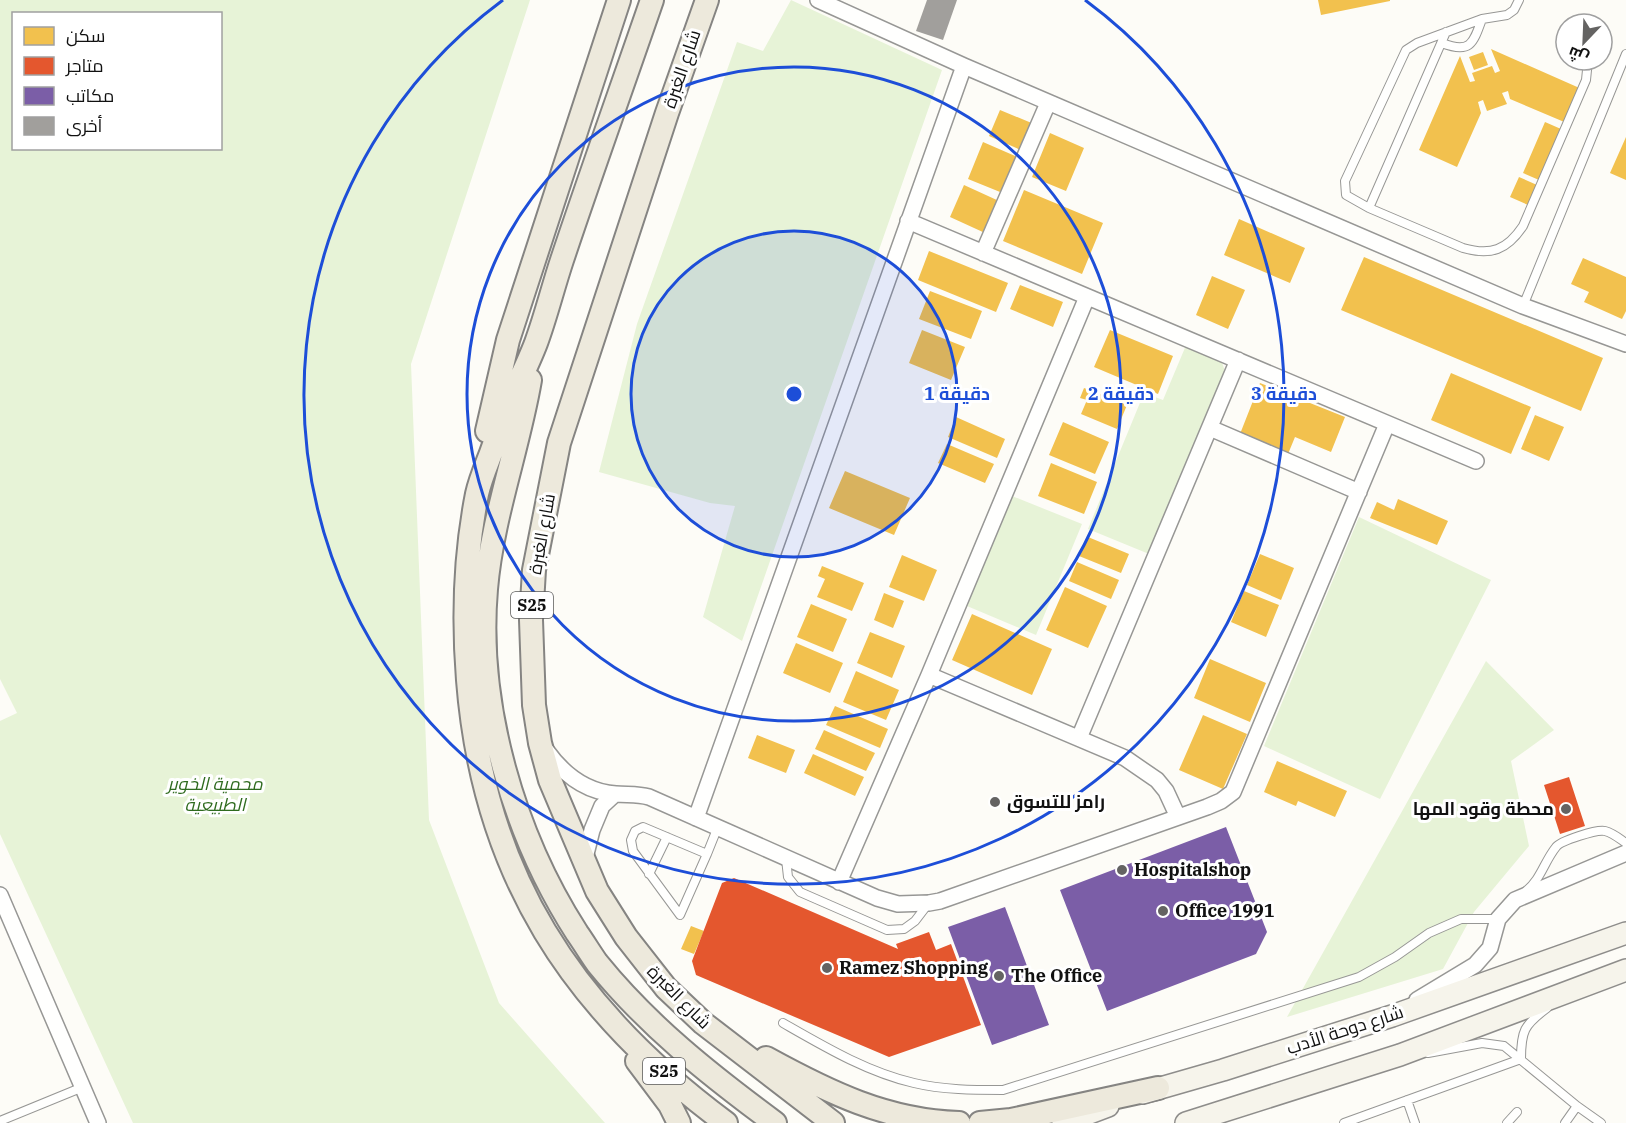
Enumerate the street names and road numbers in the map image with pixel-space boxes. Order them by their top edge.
street label: شارع الغبرة [657,27,707,111]
street label: شارع الغبرة [523,492,561,576]
road number: S25 [511,592,553,618]
street label: شارع الغبرة [642,960,716,1034]
street label: شارع دوحة الأدب [1284,1000,1406,1060]
road number: S25 [643,1058,685,1084]

